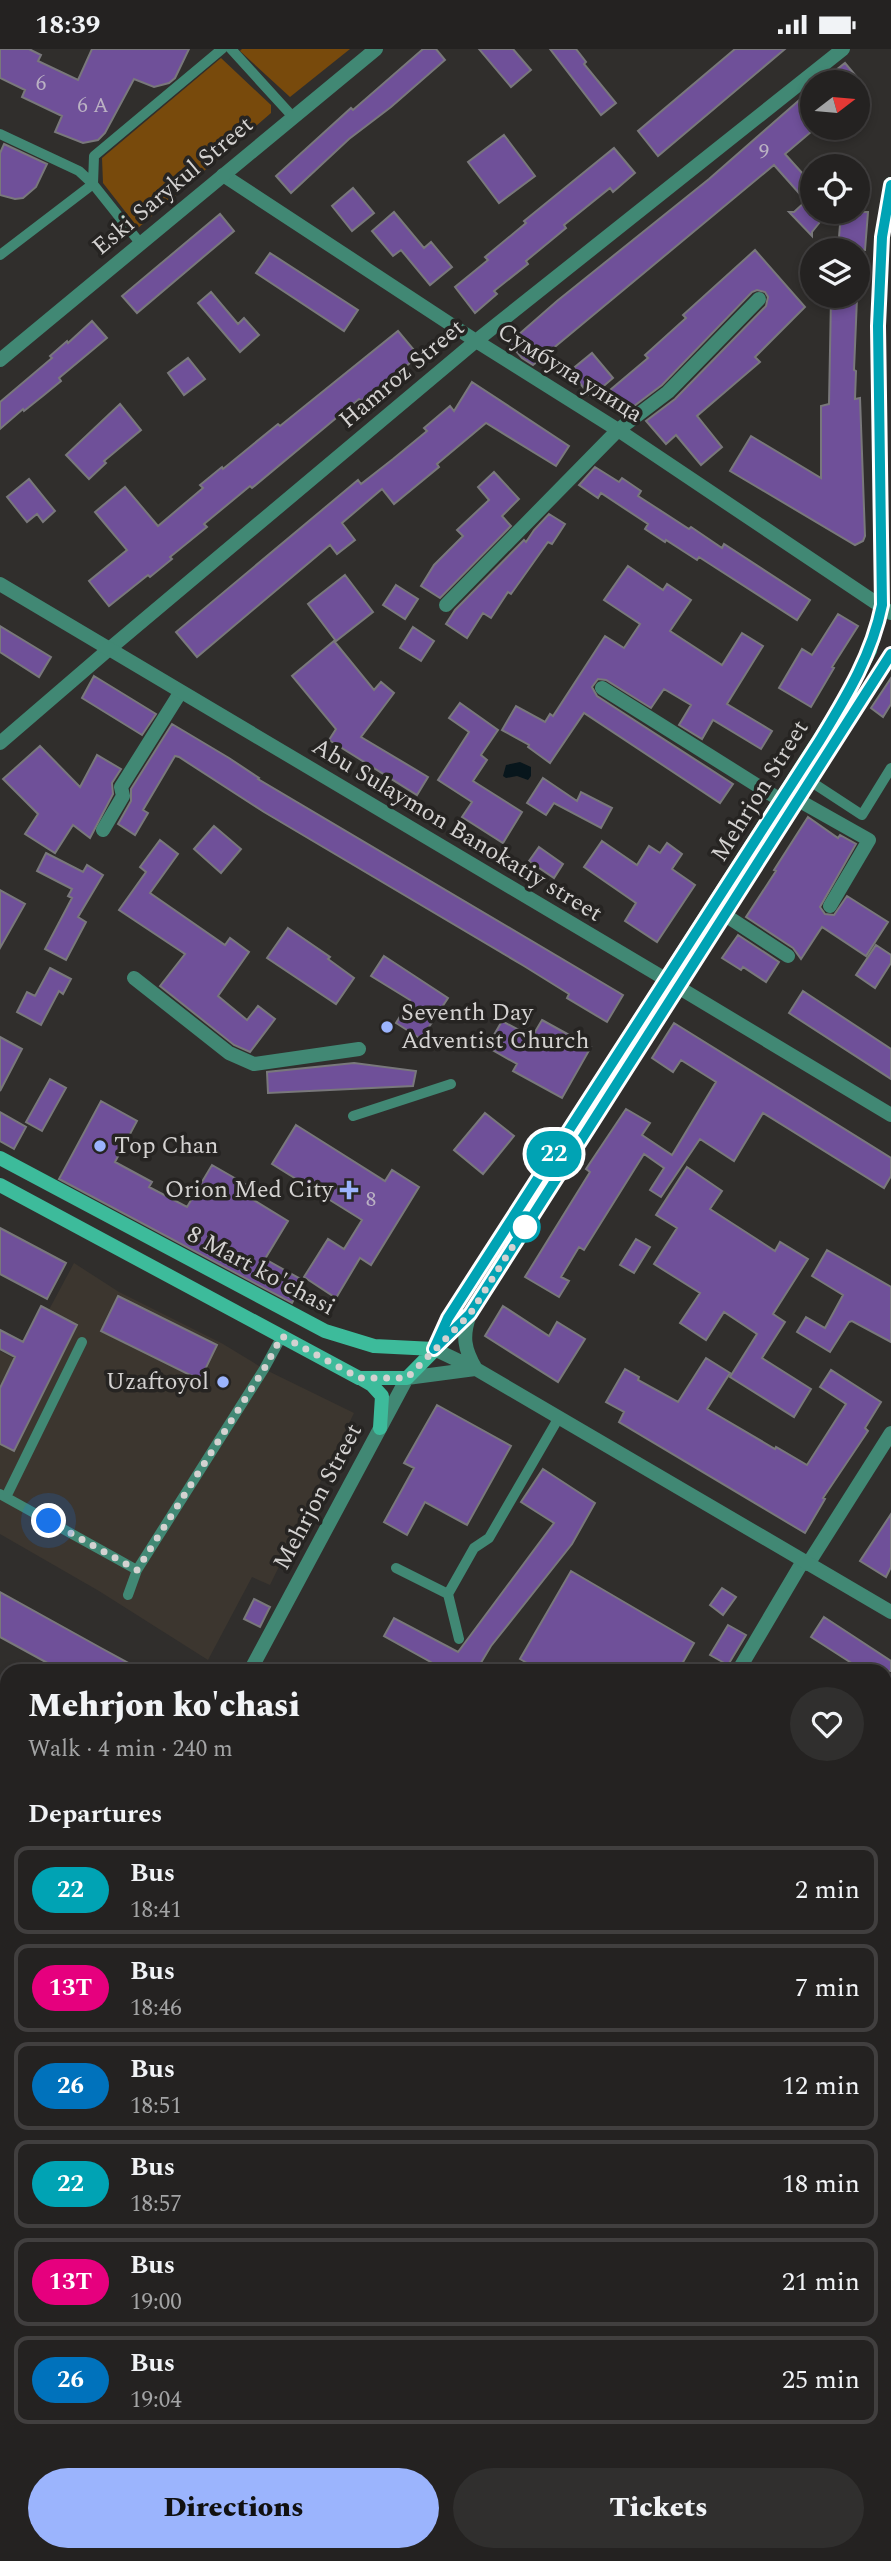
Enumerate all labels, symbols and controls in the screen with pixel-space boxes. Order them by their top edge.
text: 18:39 [35,5,100,45]
house number: 6 [36,68,46,100]
north arrow [800,70,870,140]
map controls [800,70,870,308]
house number: 6 A [77,90,109,122]
street label: Eski Sarykul Street [84,108,262,264]
house number: 9 [759,136,769,168]
button: locate [800,154,870,224]
button: layers [800,238,870,308]
street label: Hamroz Street [331,311,473,437]
street label: Сумбула улица [490,314,650,432]
street label: Mehrjon Street [702,713,818,869]
street label: Abu Sulaymon Banokatiy street [305,729,609,931]
place label: Seventh Day Adventist Church [401,995,590,1059]
marker: Seventh Day Adventist Church [379,1019,395,1035]
place label: Top Chan [114,1128,219,1164]
line badge: 22 [522,1131,586,1177]
text: 22 [541,1136,567,1172]
marker: Top Chan [92,1138,108,1154]
place label: Orion Med City [165,1172,334,1208]
marker: Orion Med City [339,1180,359,1200]
house number: 8 [366,1184,376,1216]
unlabelled marker [510,1212,540,1242]
street label: 8 Mart ko'chasi [180,1217,342,1325]
place label: Uzaftoyol [106,1364,209,1400]
marker: Uzaftoyol [215,1374,231,1390]
street label: Mehrjon Street [264,1417,372,1577]
your location [31,1503,66,1538]
text: Mehrjon ko'chasi [28,1681,300,1731]
button: heart [790,1687,864,1761]
text: Walk · 4 min · 240 m [28,1732,233,1767]
text: Departures [28,1794,162,1834]
text: Bus [130,1853,175,1893]
text: 2 min [795,1870,860,1910]
text: 22 [57,1872,84,1908]
text: 18:41 [130,1893,182,1928]
text: Bus [130,1951,175,1991]
text: 7 min [795,1968,860,2008]
text: 13Т [49,1970,92,2006]
text: 18:46 [130,1991,182,2026]
text: Bus [130,2049,175,2089]
text: 12 min [782,2066,860,2106]
text: 26 [57,2068,84,2104]
text: 18:51 [130,2089,182,2124]
text: Bus [130,2147,175,2187]
text: 18 min [782,2164,860,2204]
text: 22 [57,2166,84,2202]
text: 18:57 [130,2187,182,2222]
text: Bus [130,2245,175,2285]
text: 21 min [782,2262,860,2302]
text: 13Т [49,2264,92,2300]
text: 19:00 [130,2285,182,2320]
text: Bus [130,2343,175,2383]
text: 25 min [782,2360,860,2400]
text: 26 [57,2362,84,2398]
text: 19:04 [130,2383,182,2418]
button: Directions [28,2468,439,2548]
button: Tickets [453,2468,864,2548]

